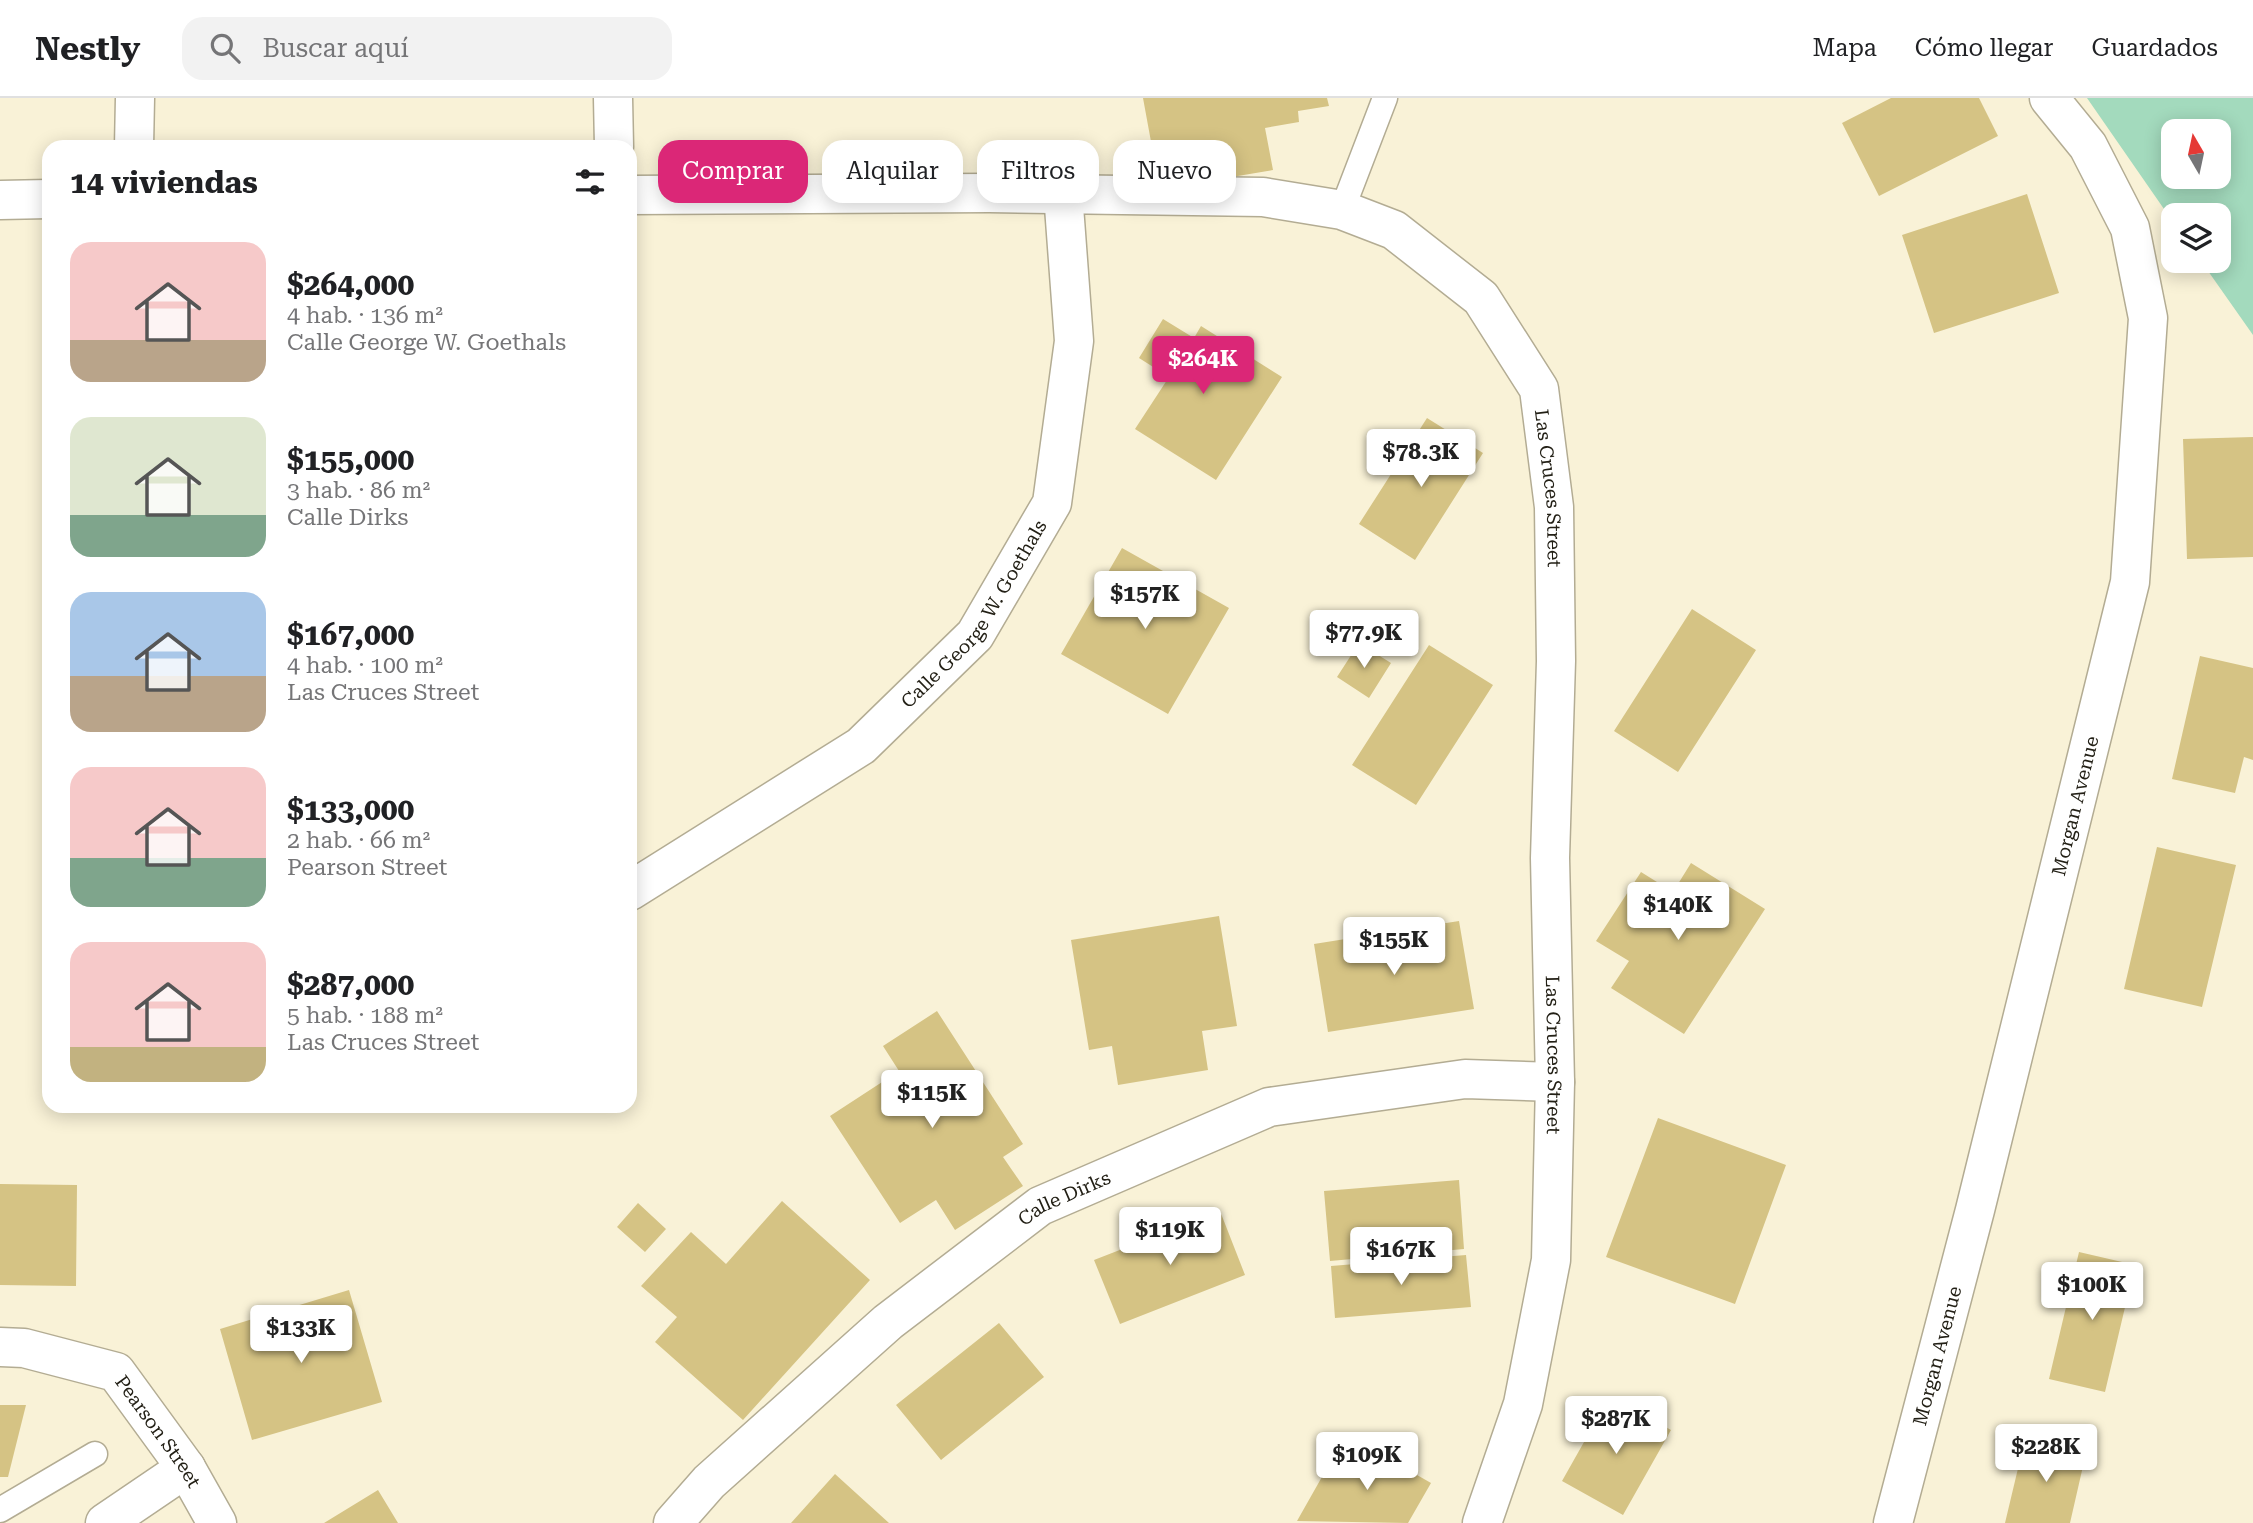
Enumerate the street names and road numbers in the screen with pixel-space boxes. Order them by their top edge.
street label: Las Cruces Street [1530,408,1566,568]
street label: Calle George W. Goethals [896,516,1052,713]
street label: Morgan Avenue [2047,734,2104,878]
street label: Las Cruces Street [1541,975,1566,1134]
street label: Calle Dirks [1013,1166,1114,1231]
street label: Morgan Avenue [1908,1284,1967,1428]
street label: Pearson Street [110,1371,206,1492]

